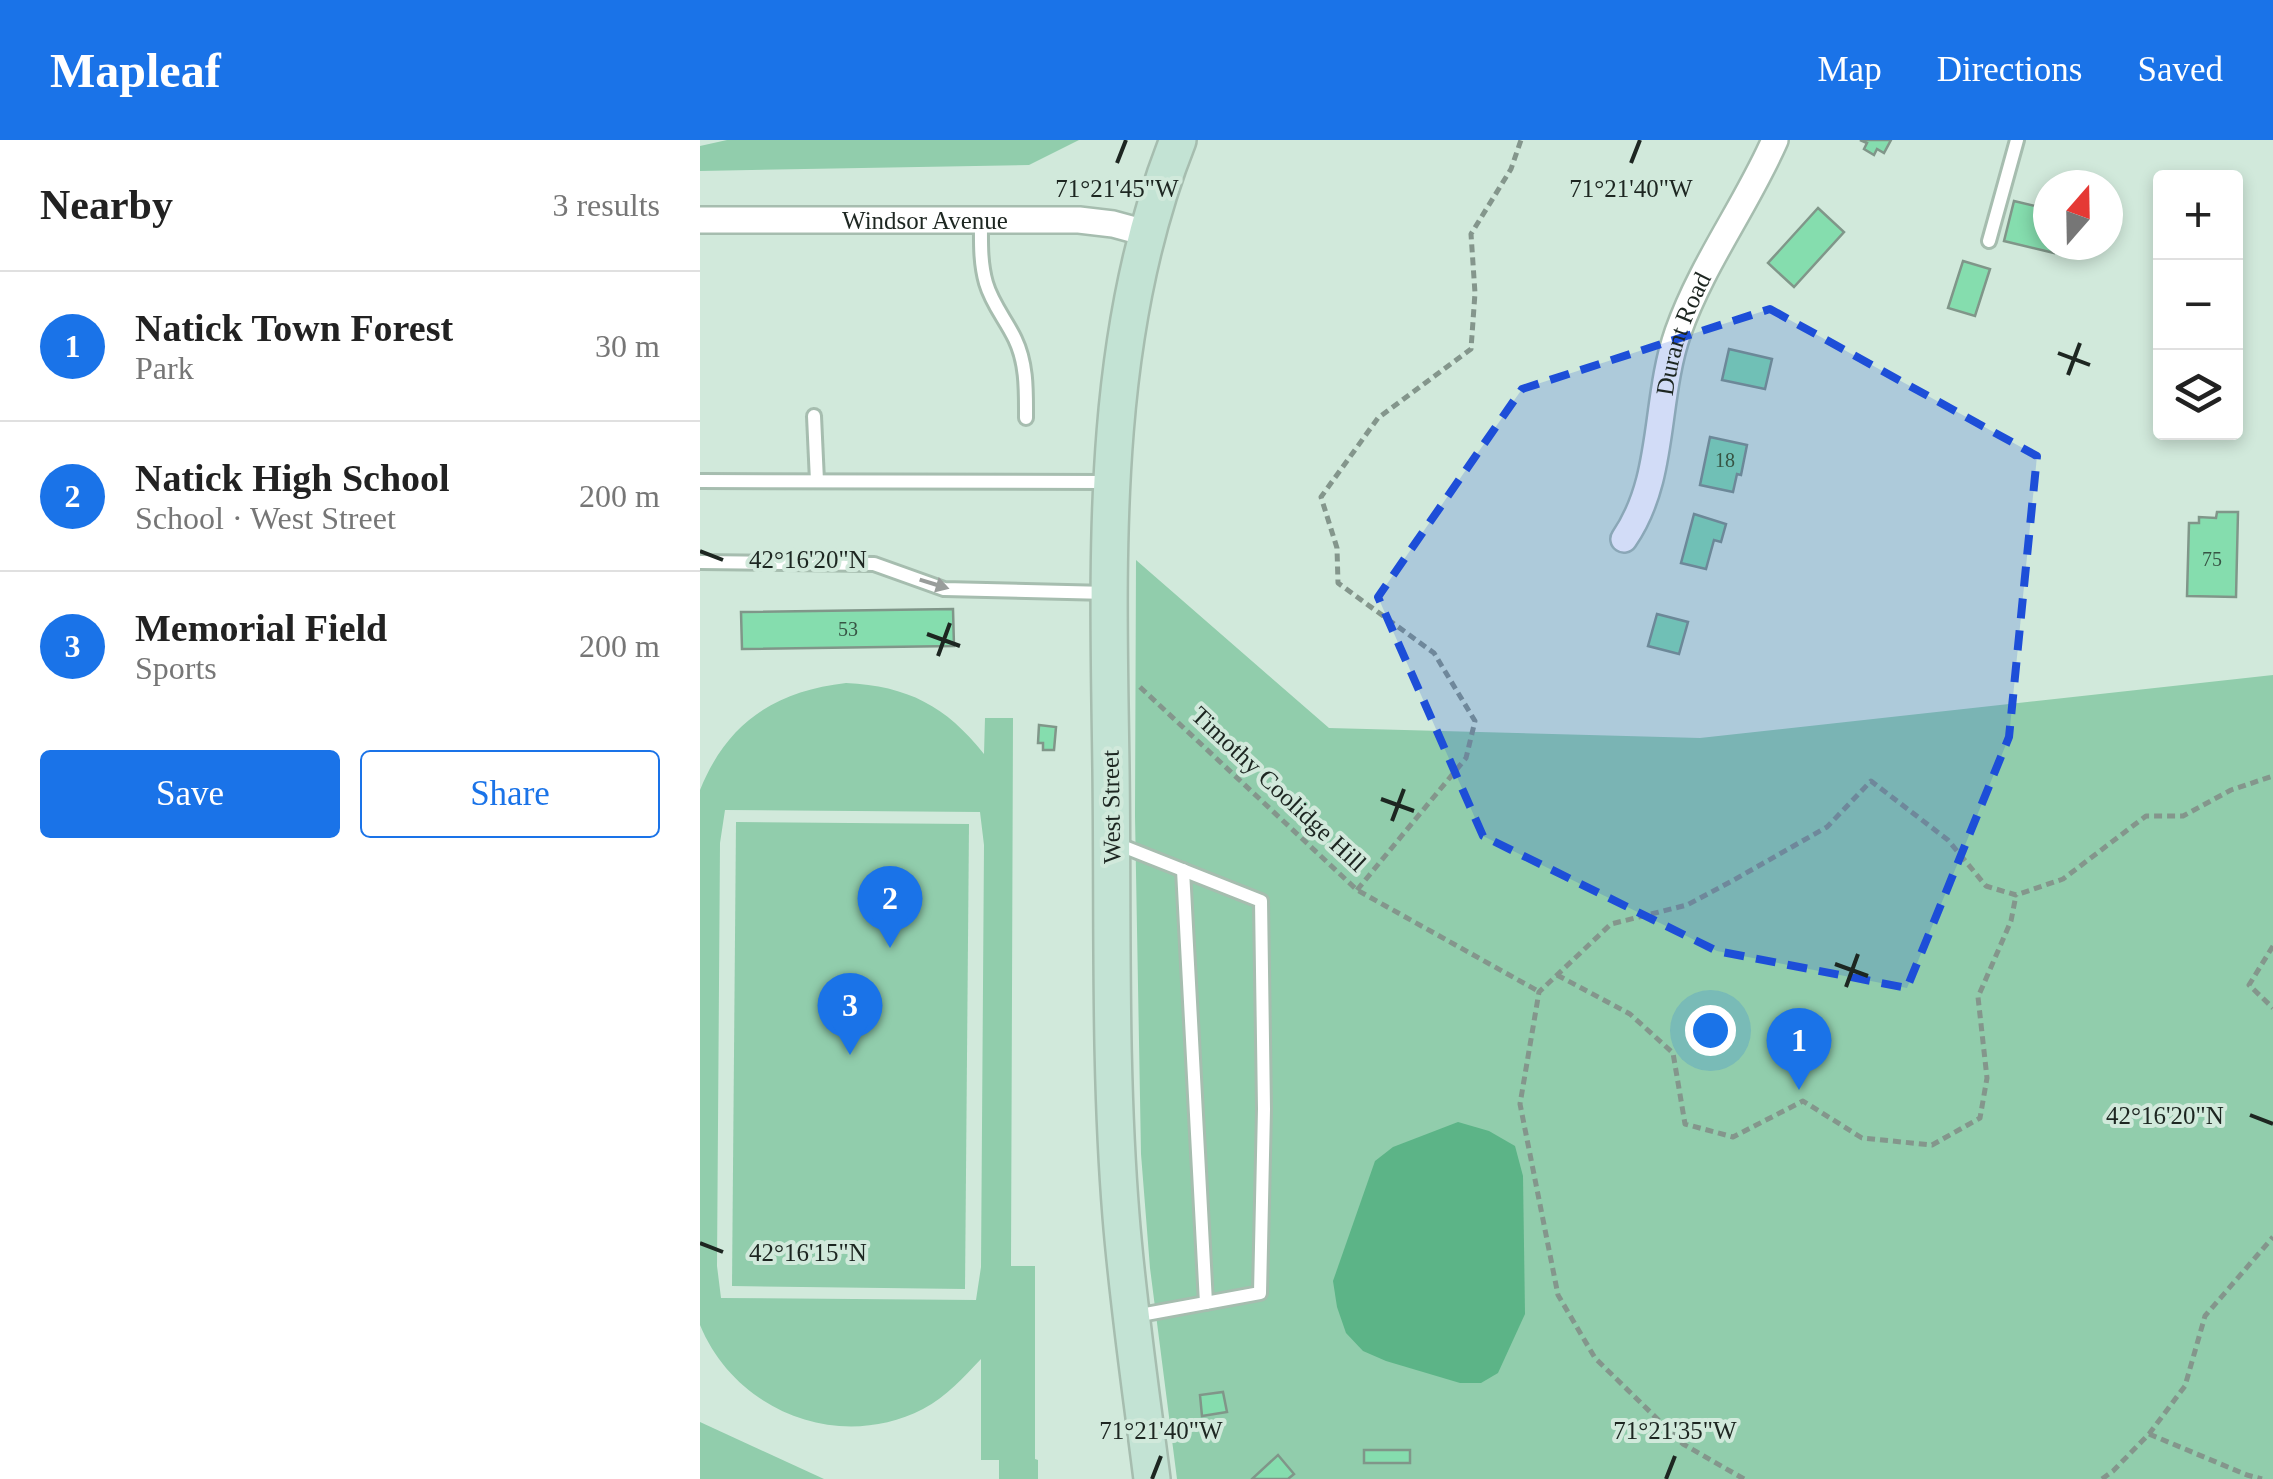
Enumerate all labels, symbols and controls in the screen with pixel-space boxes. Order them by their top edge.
text: Mapleaf [50,44,221,97]
text: Map [1818,50,1882,89]
text: Directions [1937,50,2082,89]
text: Saved [2137,50,2223,89]
north arrow [2033,170,2123,260]
map controls [2153,170,2243,440]
button: + [2153,170,2243,260]
text: 71°21'45"W [1055,175,1179,202]
text: 71°21'40"W [1569,175,1693,202]
text: Nearby [40,182,173,228]
text: 3 results [552,187,660,223]
street label: Windsor Avenue [842,207,1008,234]
button: − [2153,260,2243,350]
street label: Durant Road [1650,267,1716,397]
text: Natick Town Forest [135,307,453,349]
text: 1 [65,328,81,364]
text: 30 m [595,328,660,364]
text: Park [135,350,194,386]
button: layers [2153,350,2243,440]
house number: 18 [1715,449,1735,471]
text: Natick High School [135,457,450,499]
text: 2 [65,478,81,514]
text: 200 m [579,478,660,514]
text: School · West Street [135,500,396,536]
text: 42°16'20"N [749,546,867,573]
house number: 75 [2202,548,2222,570]
one-way arrow [919,577,949,592]
text: Memorial Field [135,607,387,649]
house number: 53 [838,618,858,640]
text: 3 [65,628,81,664]
text: 200 m [579,628,660,664]
text: Sports [135,650,217,686]
street label: Timothy Coolidge Hill [1186,701,1372,877]
button: Save [40,750,340,838]
button: Share [360,750,660,838]
street label: West Street [1097,750,1125,864]
pin: 2 [858,866,922,948]
pin: 3 [818,972,882,1055]
your location [1685,1005,1736,1056]
pin: 1 [1766,1008,1832,1090]
text: 42°16'20"N [2106,1102,2224,1129]
text: 42°16'15"N [749,1239,867,1266]
text: 71°21'40"W [1099,1417,1223,1444]
text: 71°21'35"W [1613,1417,1737,1444]

